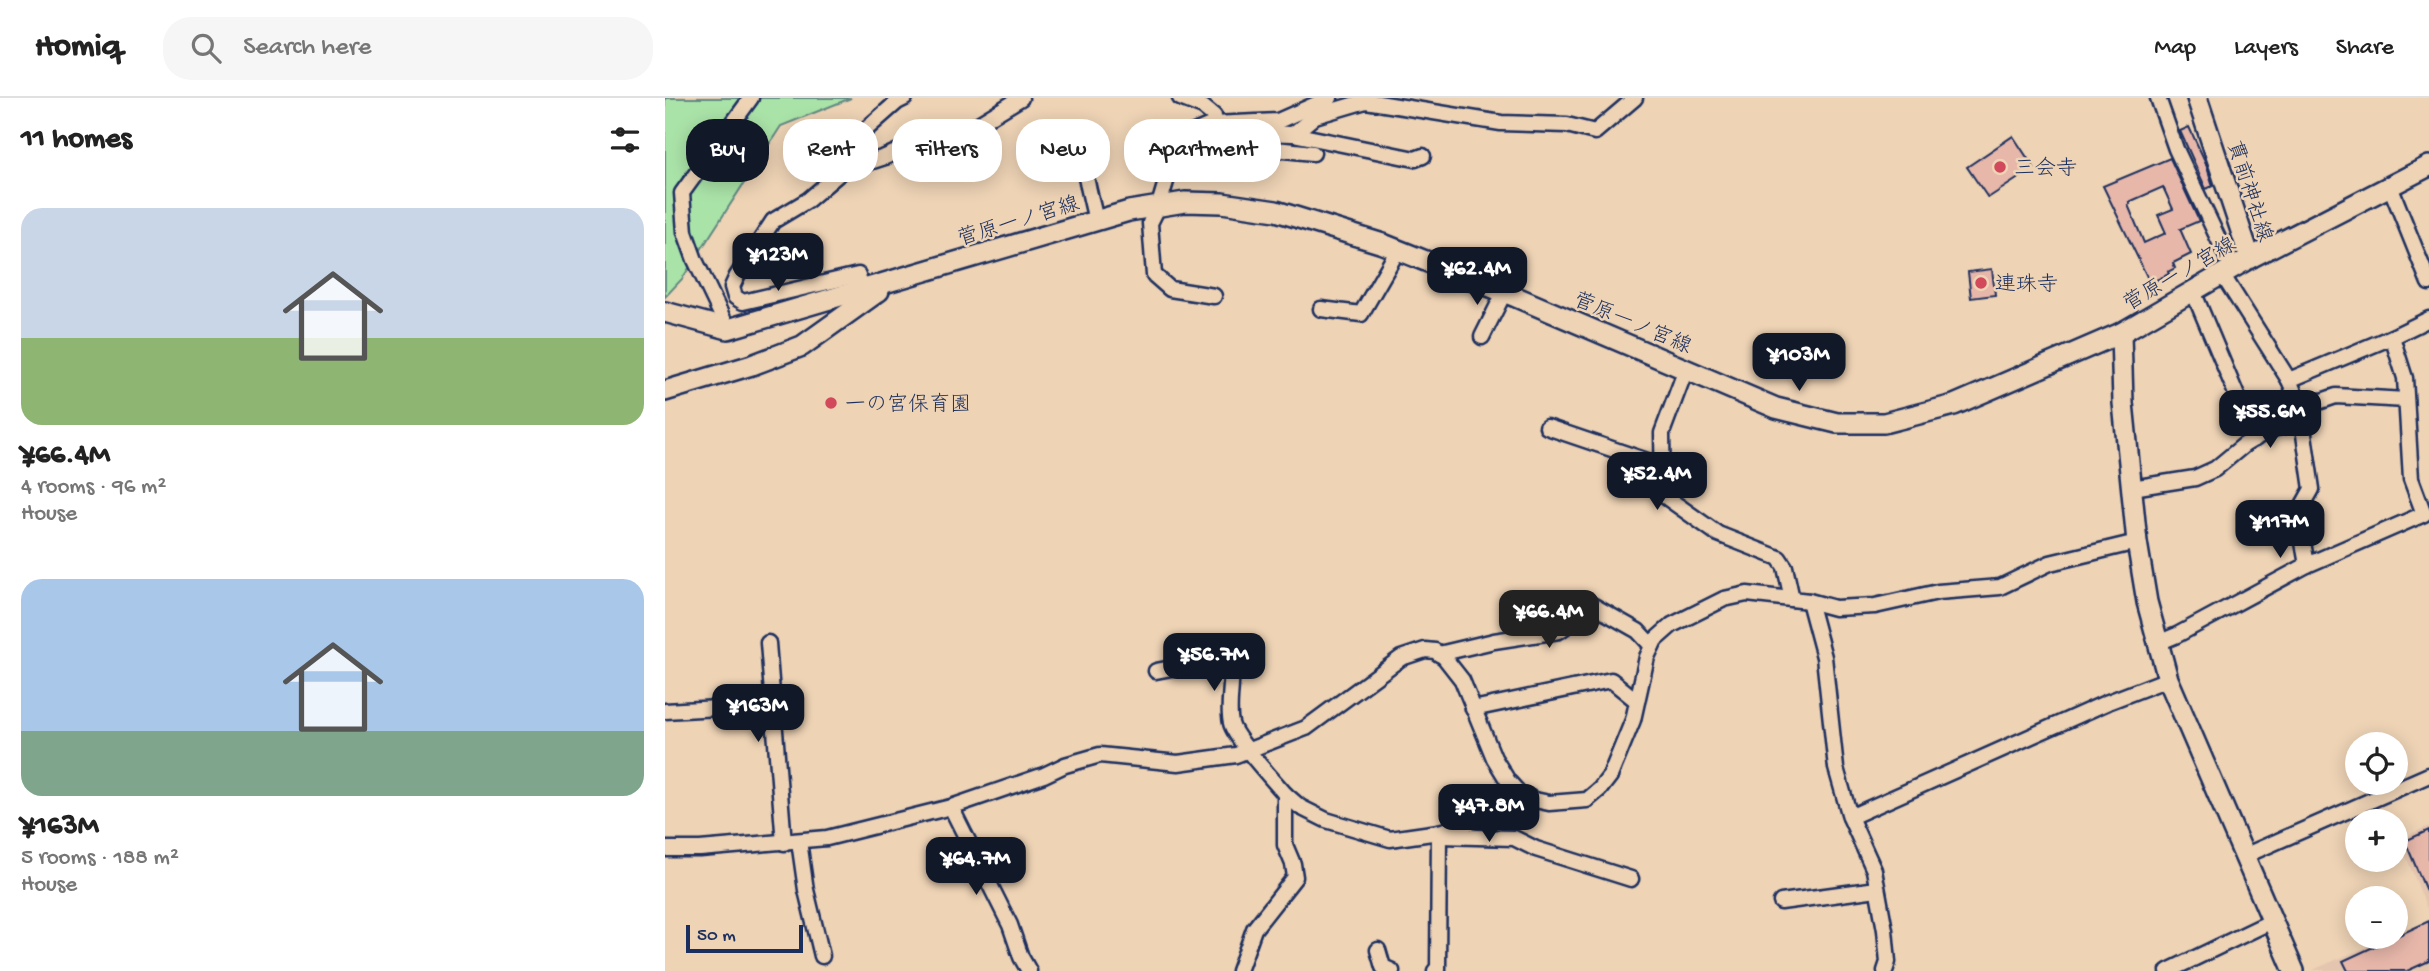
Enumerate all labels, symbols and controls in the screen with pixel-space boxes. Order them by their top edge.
search box [163,17,653,80]
text: Homiq [35,29,121,67]
icon: search [187,29,225,67]
text: Search here [243,33,371,64]
text: Map [2154,34,2196,63]
text: Layers [2234,34,2298,63]
text: Share [2336,34,2394,63]
chip: Buy [686,119,769,182]
chip: Rent [783,119,878,182]
chip: Filters [892,119,1002,182]
chip: New [1016,119,1110,182]
chip: Apartment [1124,119,1281,182]
icon: filters [606,121,644,159]
text: 11 homes [21,123,132,158]
street label: 貫前神社線 [2220,138,2277,246]
place label: 三会寺 [2014,156,2077,183]
marker: 三会寺 [1992,159,2008,175]
street label: 菅原一ノ宮線 [955,191,1083,254]
street label: 菅原一ノ宮線 [2119,232,2242,318]
pin: ¥123M [729,234,827,293]
text: ¥123M [748,242,808,269]
pin: ¥62.4M [1420,248,1534,307]
icon: home [270,253,396,379]
text: ¥62.4M [1443,256,1511,283]
place label: 連珠寺 [1995,273,2058,299]
marker: 連珠寺 [1973,275,1989,291]
street label: 菅原一ノ宮線 [1569,287,1695,361]
pin: ¥103M [1750,334,1848,393]
text: ¥103M [1769,342,1829,369]
pin: ¥55.6M [2213,390,2327,450]
place label: 一の宮保育園 [845,392,971,419]
marker: 一の宮保育園 [823,395,839,411]
text: ¥55.6M [2235,399,2305,426]
text: ¥66.4M [21,439,110,474]
pin: ¥52.4M [1600,452,1714,512]
text: ¥52.4M [1623,461,1691,488]
text: 4 rooms · 96 m² [21,474,166,501]
pin: ¥117M [2231,500,2329,560]
text: House [21,501,77,528]
text: ¥117M [2251,509,2309,536]
pin: ¥66.4M [1492,590,1606,650]
text: ¥66.4M [1515,599,1583,626]
icon: home [270,624,396,750]
pin: ¥56.7M [1157,634,1271,693]
text: ¥56.7M [1179,642,1249,669]
pin: ¥163M [709,684,807,744]
text: ¥163M [728,693,788,720]
map controls [2345,732,2408,949]
button: locate [2345,732,2408,795]
pin: ¥47.8M [1432,784,1546,844]
text: ¥47.8M [1454,793,1524,820]
button: + [2345,809,2408,872]
text: ¥163M [21,810,99,845]
pin: ¥64.7M [919,838,1033,897]
text: 5 rooms · 188 m² [21,845,179,872]
text: ¥64.7M [942,846,1010,873]
text: House [21,872,77,899]
button: − [2345,886,2408,949]
scale bar [686,922,803,954]
text: 50 m [697,925,736,948]

